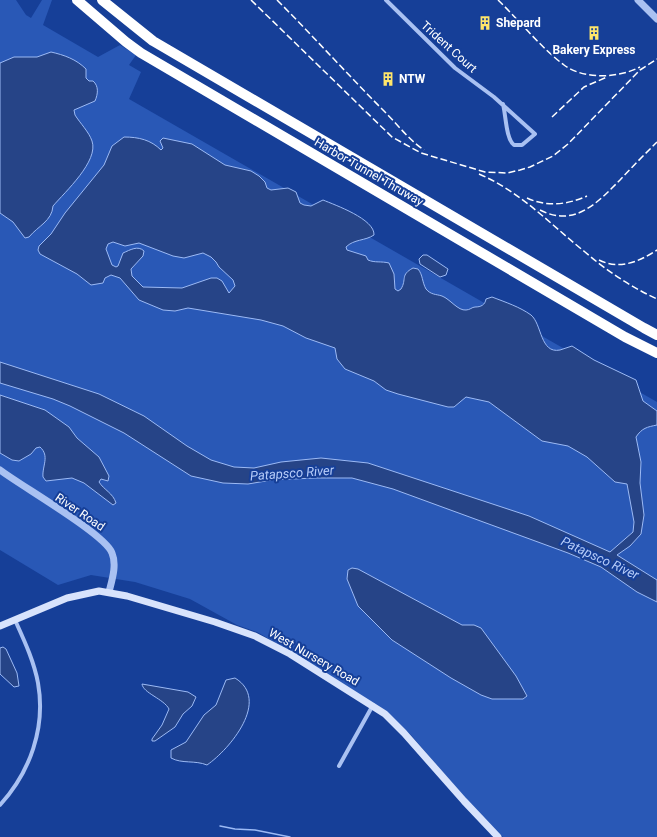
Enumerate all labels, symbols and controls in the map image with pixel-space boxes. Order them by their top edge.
building icon: Shepard [477,15,493,31]
place label: Shepard [496,16,541,30]
street label: Trident Court [418,18,480,76]
building icon: Bakery Express [586,25,602,41]
place label: Bakery Express [552,43,636,57]
building icon: NTW [380,71,396,87]
place label: NTW [399,72,426,86]
street label: Harbor Tunnel Thruway [312,135,426,209]
water label: Patapsco River [250,463,335,483]
street label: River Road [52,490,108,534]
water label: Patapsco River [559,533,642,583]
street label: West Nursery Road [266,625,362,689]

